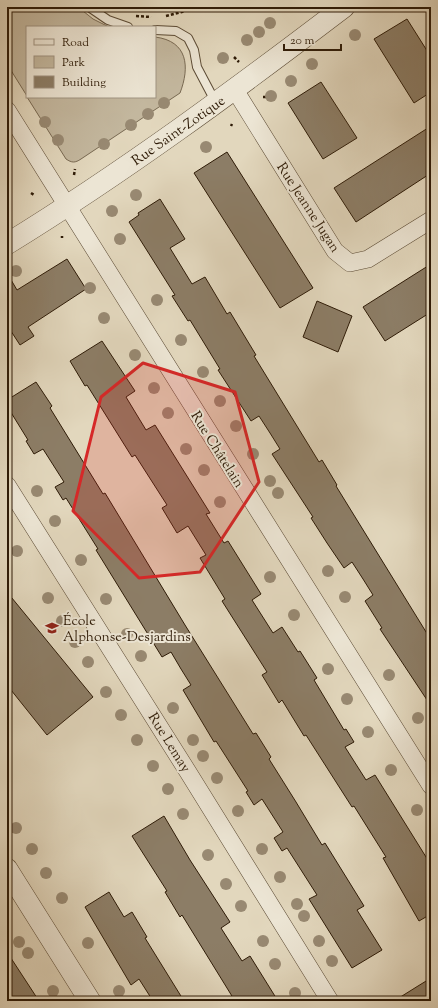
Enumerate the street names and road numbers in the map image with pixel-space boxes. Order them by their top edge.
street label: Rue Saint-Zotique [128,92,230,171]
street label: Rue Jeanne Jugan [271,159,344,257]
street label: Rue Châtelain [185,408,248,492]
street label: Rue Lemay [142,709,195,777]

